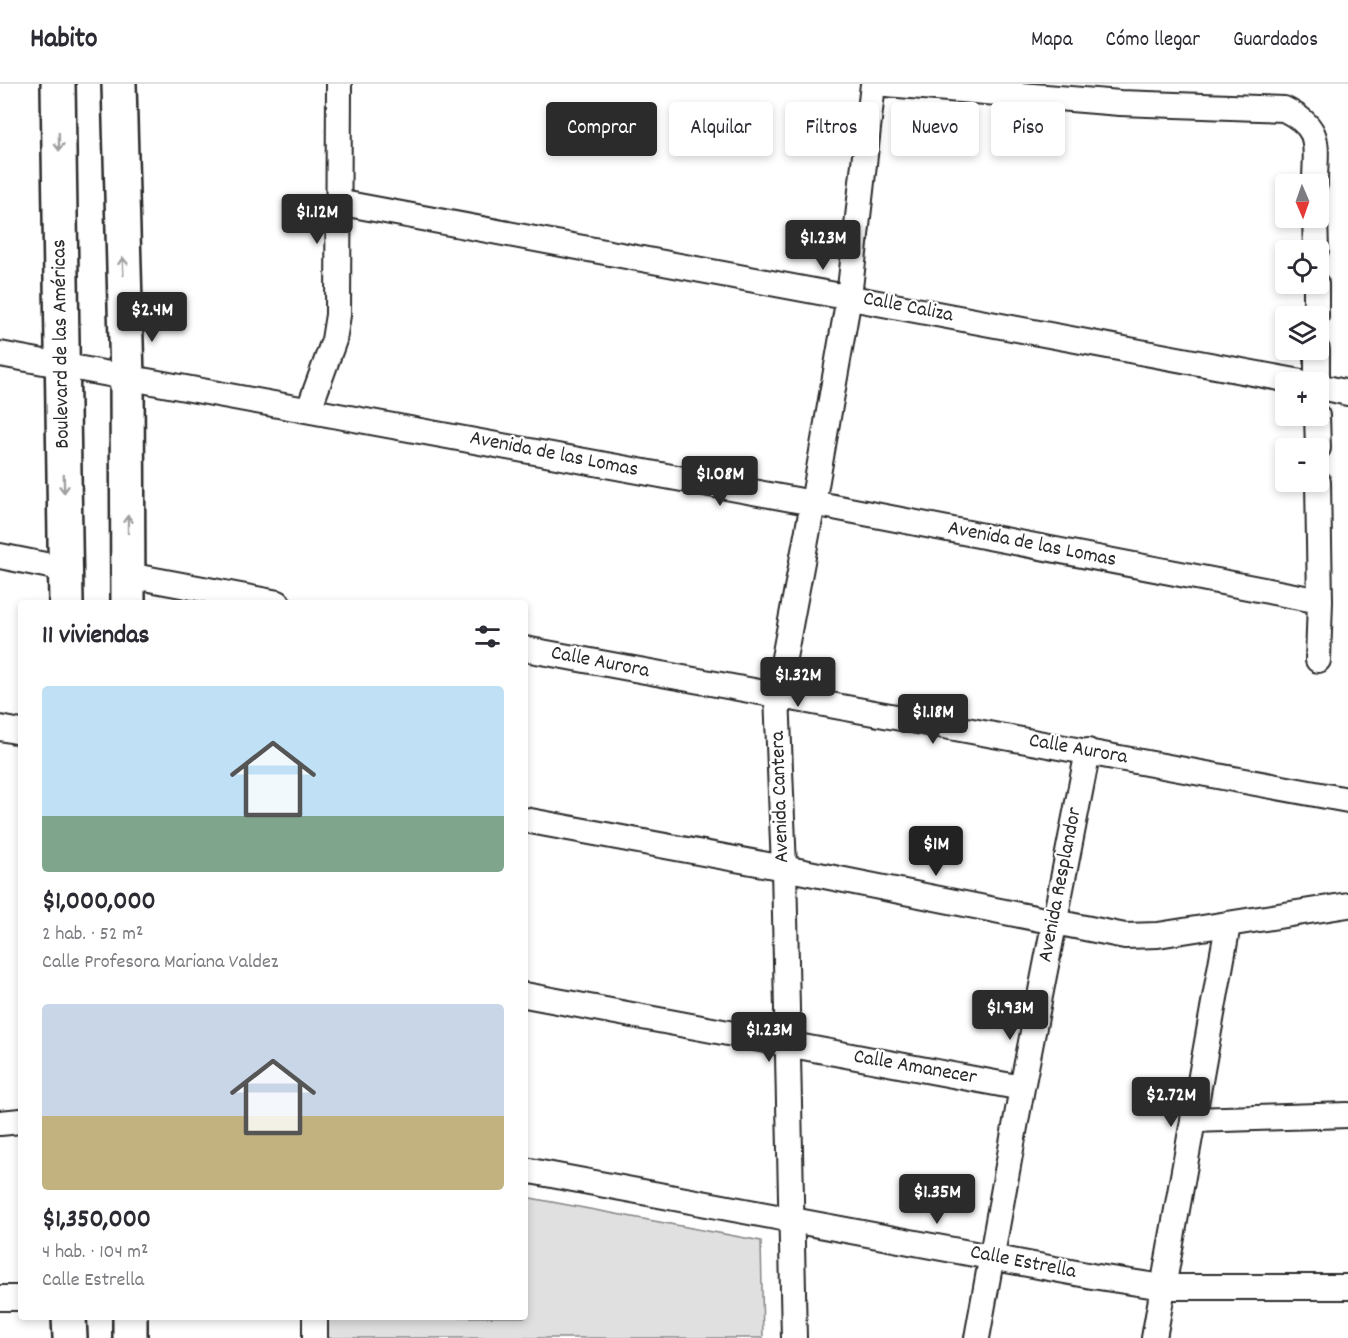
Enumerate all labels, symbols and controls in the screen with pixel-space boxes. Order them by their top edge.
text: Habito [30,21,98,61]
text: Mapa [1031,26,1073,56]
text: Cómo llegar [1106,26,1200,56]
text: Guardados [1233,26,1318,56]
chip: Comprar [546,102,657,156]
chip: Alquilar [669,102,773,156]
chip: Filtros [785,102,879,156]
chip: Nuevo [891,102,979,156]
chip: Piso [991,102,1065,156]
one-way arrow [53,132,65,152]
north arrow [1275,174,1329,228]
map controls [1275,174,1329,492]
pin: $1.12M [268,194,366,245]
text: $1.12M [296,199,338,227]
pin: $1.23M [774,220,872,271]
text: $1.23M [799,225,847,253]
street label: Boulevard de las Américas [45,239,79,449]
button: locate [1275,240,1329,294]
one-way arrow [118,256,129,276]
street label: Calle Caliza [860,285,957,332]
pin: $2.4M [110,292,194,343]
text: $2.4M [131,297,173,325]
button: layers [1275,306,1329,360]
button: + [1275,372,1329,426]
street label: Avenida de las Lomas [467,424,641,486]
button: − [1275,438,1329,492]
pin: $1.08M [671,456,769,507]
text: $1.08M [696,461,744,489]
one-way arrow [58,474,70,494]
one-way arrow [122,514,134,534]
street label: Avenida de las Lomas [945,514,1119,576]
text: 11 viviendas [42,618,149,655]
icon: filters [471,620,504,653]
street label: Calle Aurora [548,639,653,687]
pin: $1.32M [749,657,847,708]
text: $1.32M [774,662,822,690]
pin: $1.18M [884,694,982,745]
text: $1.18M [912,699,954,727]
icon: home [219,725,327,833]
street label: Calle Aurora [1026,727,1131,774]
street label: Avenida Cantera [764,729,798,864]
street label: Avenida Resplandor [1031,805,1091,965]
pin: $1M [907,826,965,877]
text: $1M [923,831,949,859]
text: $1,000,000 [42,884,156,921]
text: 2 hab. · 52 m² [42,921,143,949]
text: Calle Profesora Mariana Valdez [42,949,278,977]
pin: $1.93M [961,990,1059,1041]
text: $1.93M [986,995,1034,1023]
pin: $1.23M [720,1012,818,1063]
text: $1.23M [745,1017,793,1045]
street label: Calle Amanecer [851,1042,979,1094]
icon: home [219,1043,327,1151]
pin: $2.72M [1122,1077,1220,1128]
text: $2.72M [1146,1082,1196,1110]
pin: $1.35M [888,1174,986,1225]
text: $1.35M [913,1179,961,1207]
text: $1,350,000 [42,1202,151,1239]
street label: Calle Estrella [967,1238,1080,1288]
text: 4 hab. · 104 m² [42,1239,148,1267]
text: Calle Estrella [42,1267,144,1295]

